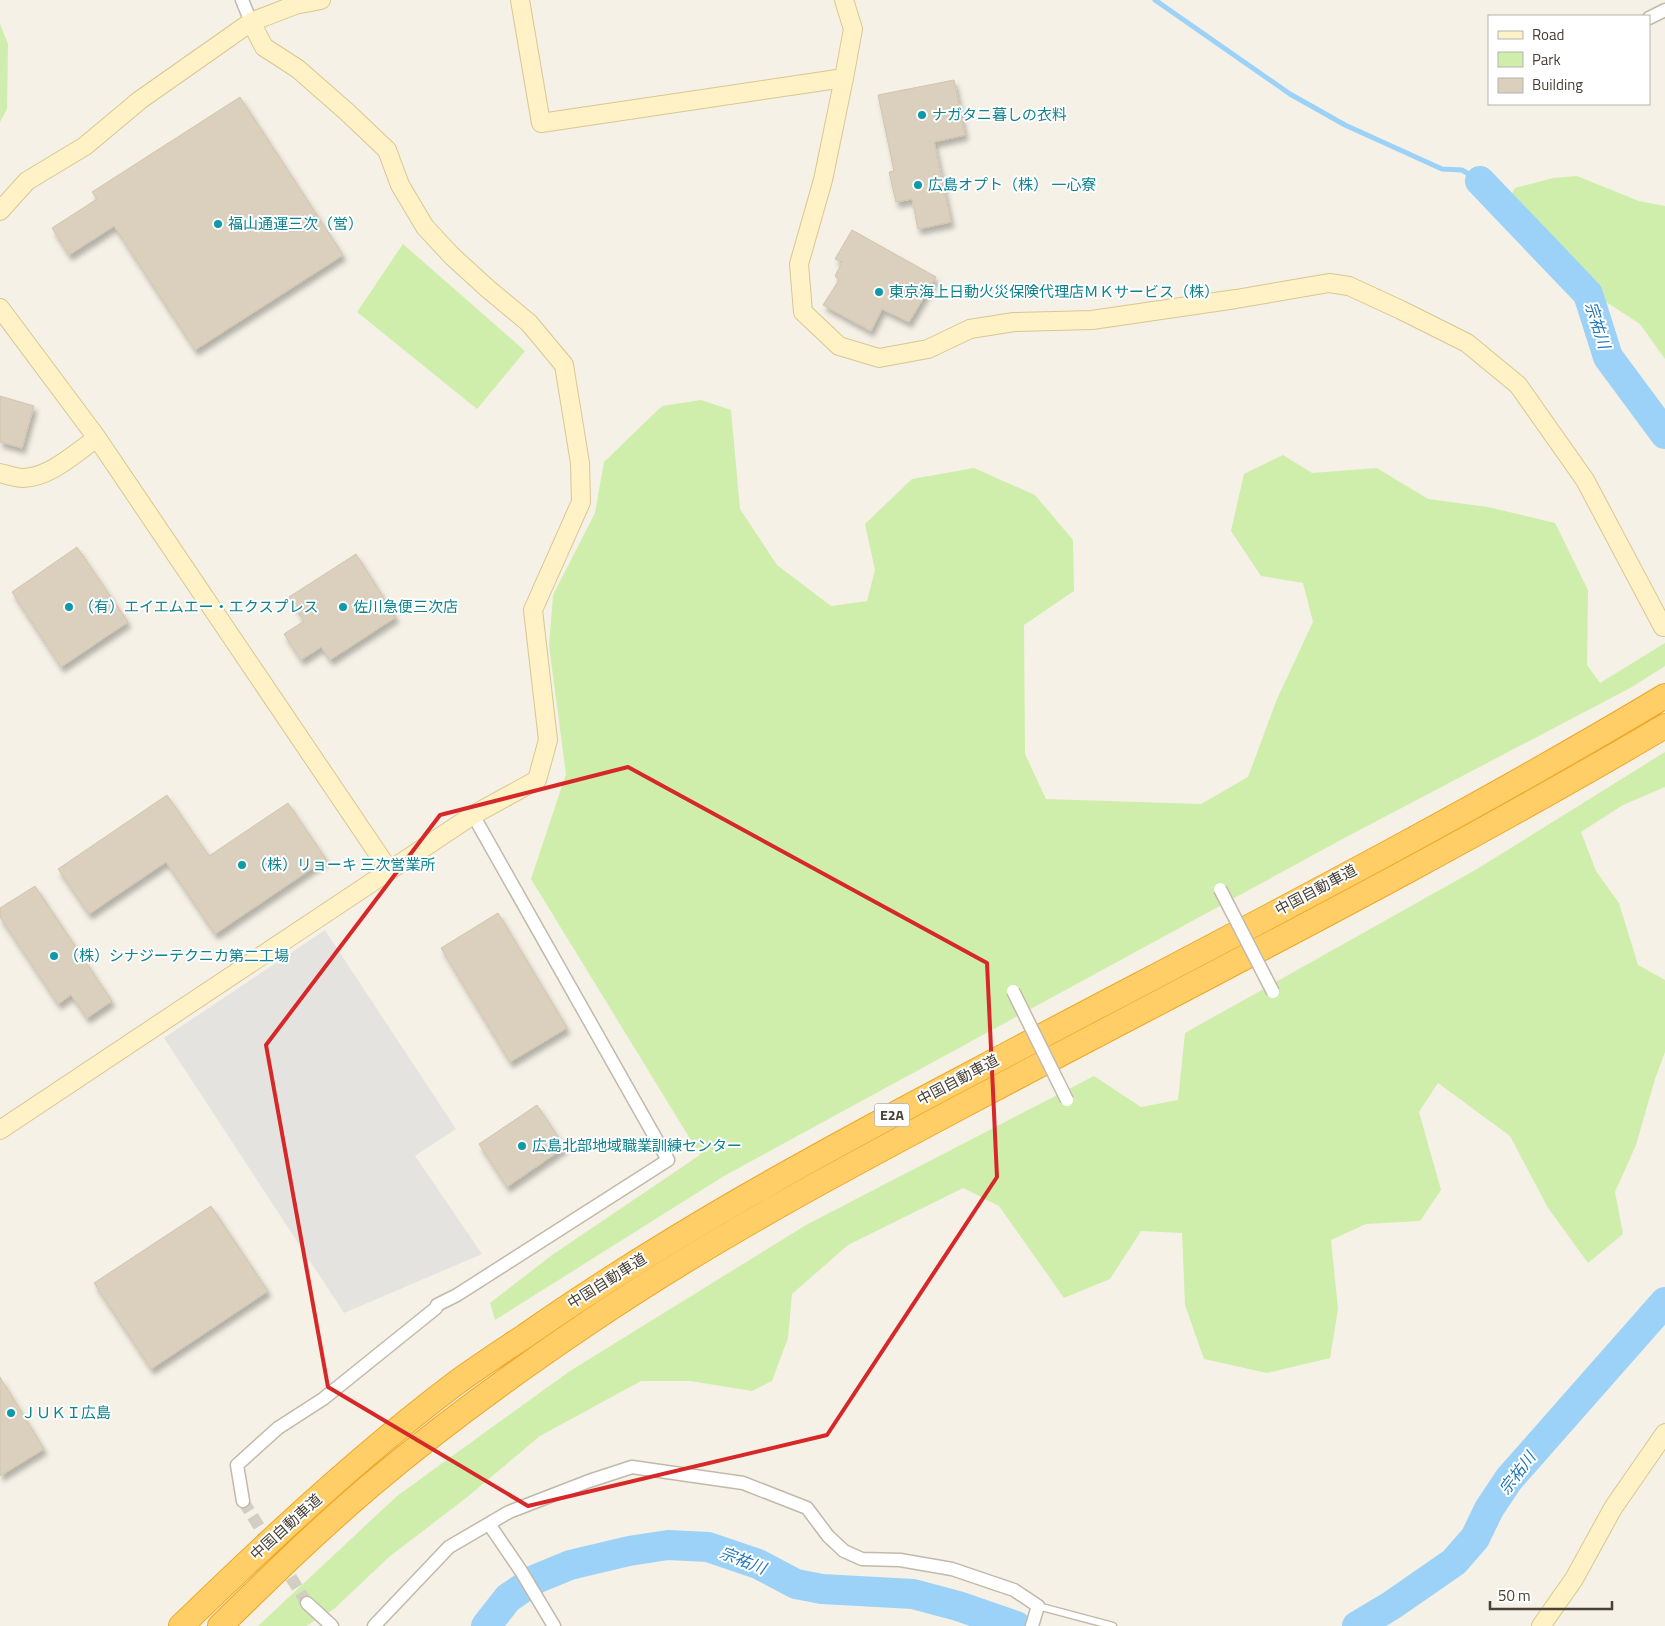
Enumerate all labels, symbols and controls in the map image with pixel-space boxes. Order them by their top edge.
legend [1488,15,1650,105]
text: Road [1532,23,1564,46]
text: Park [1532,48,1561,71]
text: Building [1532,73,1583,96]
place label: ナガタニ暮しの衣料 [932,103,1067,126]
marker: ナガタニ暮しの衣料 [916,109,928,121]
place label: 広島オプト（株） 一心寮 [928,173,1096,196]
marker: 広島オプト（株） 一心寮 [912,179,924,191]
place label: 福山通運三次（営） [228,212,363,235]
marker: 福山通運三次（営） [212,218,224,230]
place label: 東京海上日動火災保険代理店ＭＫサービス（株） [889,280,1219,303]
marker: 東京海上日動火災保険代理店ＭＫサービス（株） [873,286,885,298]
water label: 宗祐川 [1579,298,1617,353]
place label: （有）エイエムエー・エクスプレス [79,595,318,618]
place label: 佐川急便三次店 [353,595,458,618]
marker: （有）エイエムエー・エクスプレス [63,601,75,613]
marker: 佐川急便三次店 [337,601,349,613]
place label: （株）リョーキ 三次営業所 [252,853,435,876]
street label: 中国自動車道 [1271,858,1361,921]
marker: （株）リョーキ 三次営業所 [236,859,248,871]
place label: （株）シナジーテクニカ第二工場 [64,944,289,967]
marker: （株）シナジーテクニカ第二工場 [48,950,60,962]
street label: 中国自動車道 [913,1048,1003,1111]
road number: E2A [874,1104,910,1126]
place label: 広島北部地域職業訓練センター [532,1134,742,1157]
marker: 広島北部地域職業訓練センター [516,1140,528,1152]
street label: 中国自動車道 [562,1247,651,1314]
place label: ＪＵＫＩ広島 [21,1401,111,1424]
marker: ＪＵＫＩ広島 [5,1407,17,1419]
water label: 宗祐川 [1493,1445,1542,1499]
street label: 中国自動車道 [245,1488,327,1565]
water label: 宗祐川 [716,1540,772,1581]
scale bar [1490,1578,1612,1610]
text: 50 m [1498,1584,1531,1607]

